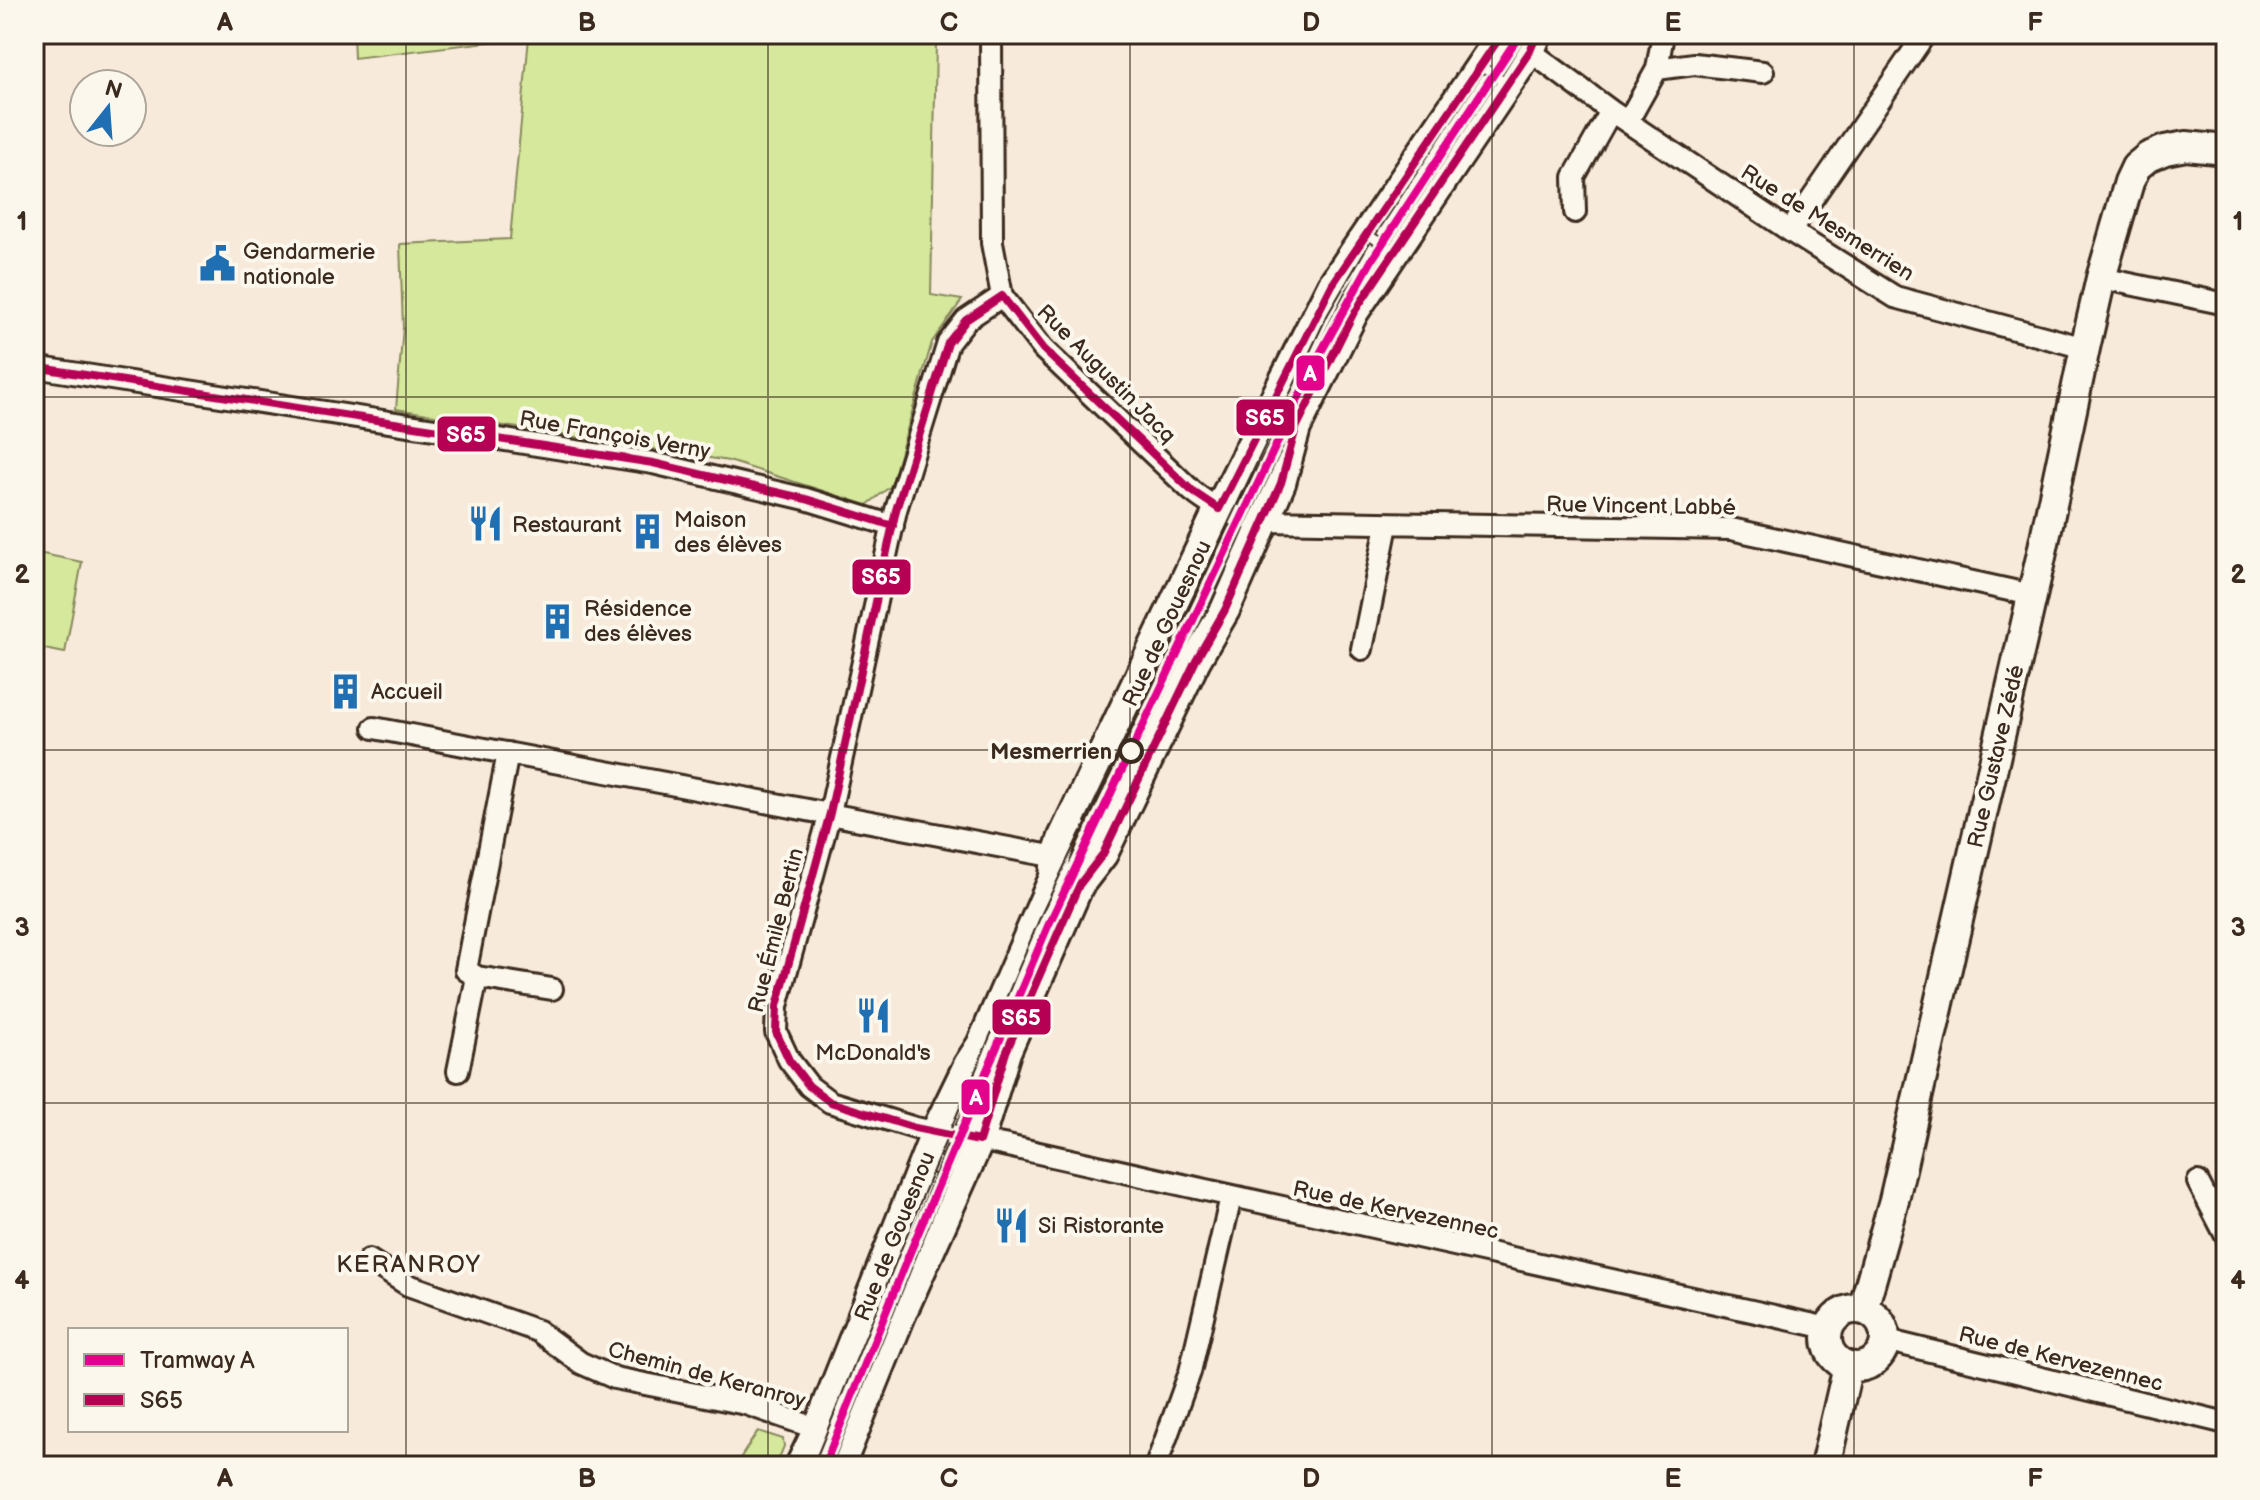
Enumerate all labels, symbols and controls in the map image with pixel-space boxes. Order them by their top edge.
text: A [216,8,233,39]
text: B [578,8,596,39]
text: C [940,8,958,39]
text: D [1302,8,1320,39]
text: E [1665,8,1682,39]
text: F [2027,8,2043,39]
north arrow [68,68,148,148]
text: N [102,75,125,106]
street label: Rue de Mesmerrien [1736,159,1919,287]
text: 1 [17,207,27,238]
text: 1 [2233,207,2243,238]
place label: Gendarmerie nationale [243,239,375,291]
public building icon: Gendarmerie nationale [198,245,236,283]
street label: Rue Augustin Jacq [1031,299,1181,449]
line badge: A [1295,354,1326,392]
text: A [1302,361,1317,388]
line badge: S65 [1235,398,1296,437]
street label: Rue François Verny [517,405,712,466]
text: S65 [1245,405,1285,432]
line badge: S65 [436,415,497,453]
text: S65 [446,422,486,449]
street label: Rue Vincent Labbé [1546,491,1736,522]
restaurant icon: Restaurant [467,505,505,543]
place label: Maison des élèves [674,507,782,559]
place label: Restaurant [512,512,622,539]
building icon: Maison des élèves [629,513,667,551]
street label: Rue de Gouesnou [1117,536,1218,711]
line badge: S65 [851,558,912,596]
text: 2 [14,560,30,591]
text: 2 [2230,560,2246,591]
text: S65 [861,564,901,591]
place label: Résidence des élèves [584,596,692,648]
building icon: Résidence des élèves [539,602,577,640]
street label: Rue Gustave Zédé [1962,662,2031,850]
building icon: Accueil [326,672,364,710]
place label: Accueil [371,679,443,706]
place label: Mesmerrien [990,739,1112,766]
marker: Mesmerrien [1119,739,1143,763]
street label: Rue Émile Bertin [742,845,810,1015]
text: 3 [14,913,30,944]
text: 3 [2230,913,2246,944]
restaurant icon: McDonald's [854,997,892,1035]
line badge: S65 [991,998,1052,1036]
text: S65 [1001,1005,1041,1032]
place label: McDonald's [815,1040,931,1067]
line badge: A [960,1078,991,1116]
text: A [968,1085,983,1112]
street label: Rue de Gouesnou [849,1148,942,1325]
street label: Rue de Kervezennec [1290,1175,1501,1245]
restaurant icon: Si Ristorante [993,1206,1031,1244]
place label: Si Ristorante [1038,1213,1164,1240]
district label: KERANROY [336,1250,482,1279]
text: 4 [14,1266,30,1297]
text: 4 [2230,1266,2246,1297]
street label: Rue de Kervezennec [1956,1321,2166,1398]
legend [68,1328,348,1432]
street label: Chemin de Keranroy [605,1336,808,1415]
text: Tramway A [140,1346,255,1375]
text: S65 [140,1386,183,1415]
text: A [216,1464,233,1495]
text: B [578,1464,596,1495]
text: C [940,1464,958,1495]
text: D [1302,1464,1320,1495]
text: E [1665,1464,1682,1495]
text: F [2027,1464,2043,1495]

